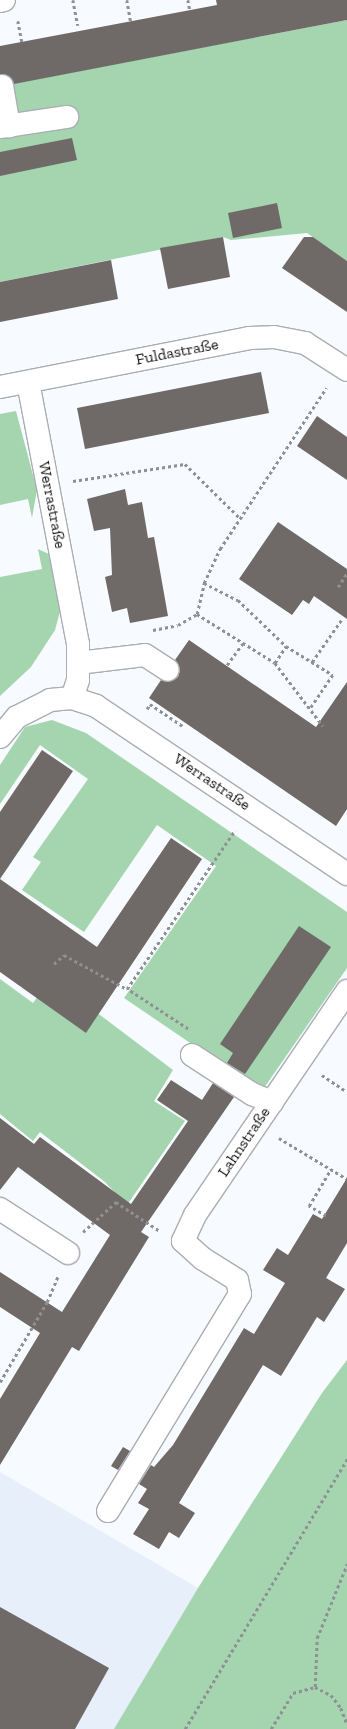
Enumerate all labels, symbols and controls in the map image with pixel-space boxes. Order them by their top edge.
street label: Fuldastraße [134,335,220,369]
street label: Werrastraße [34,460,70,550]
street label: Werrastraße [170,749,254,815]
street label: Lahnstraße [214,1104,274,1180]

